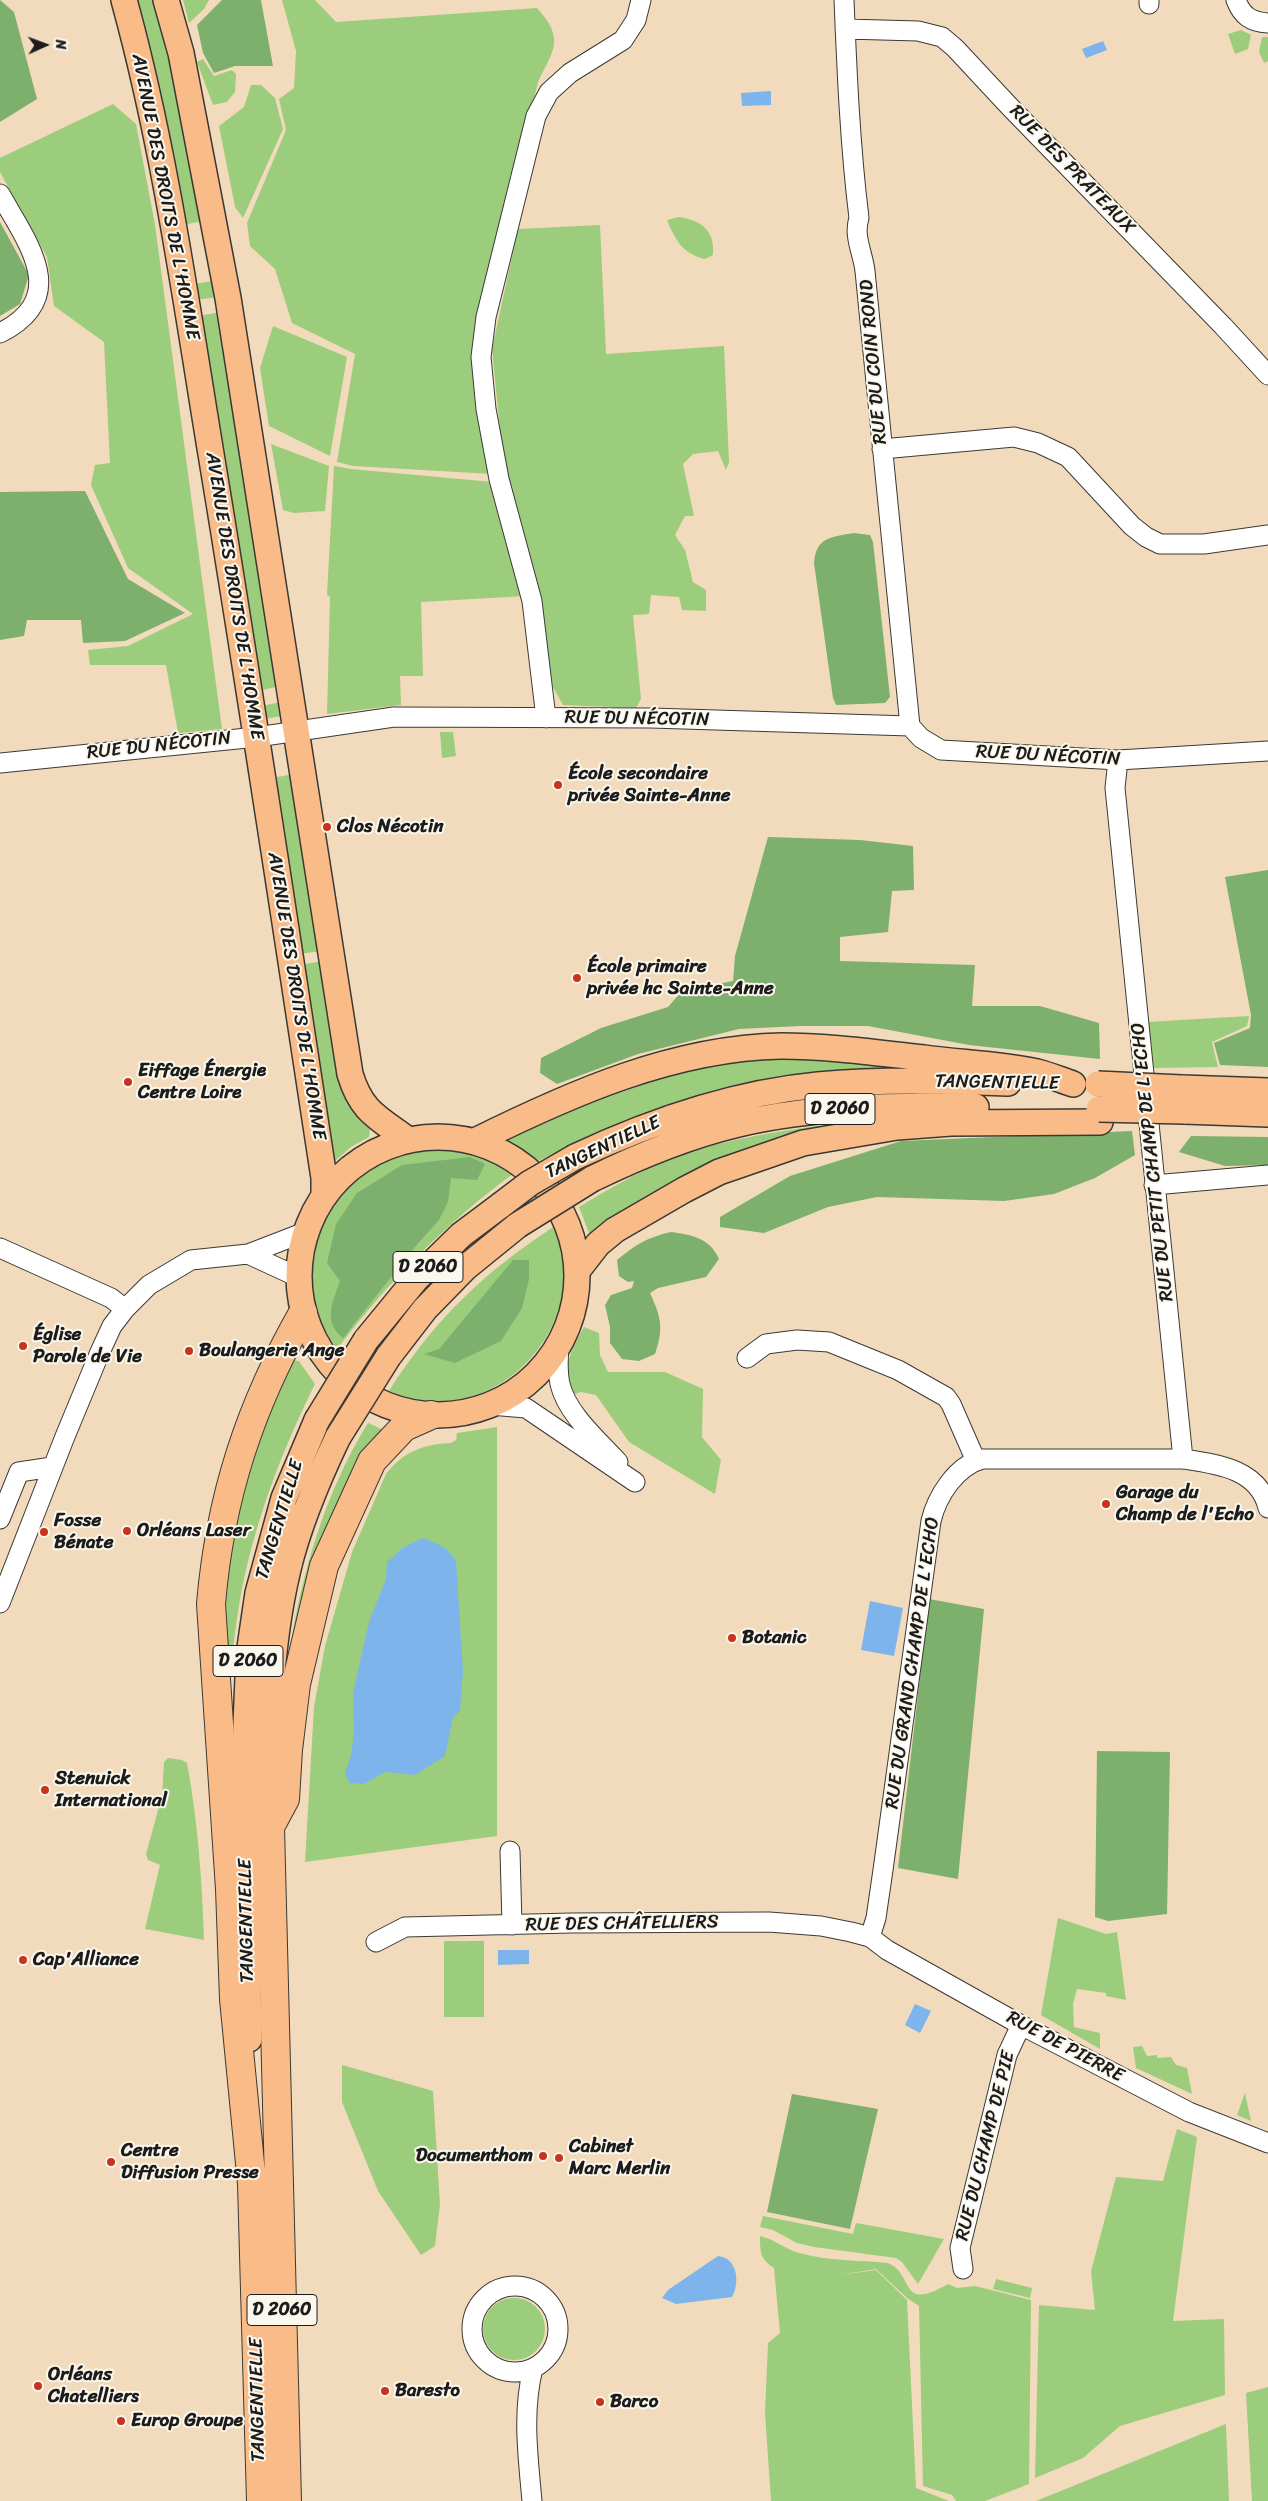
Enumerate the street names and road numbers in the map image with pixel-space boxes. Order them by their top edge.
street label: AVENUE DES DROITS DE L'HOMME [126,52,204,342]
street label: RUE DES PRATEAUX [1004,100,1140,240]
street label: RUE DU COIN ROND [855,279,893,445]
street label: AVENUE DES DROITS DE L'HOMME [200,450,268,742]
street label: RUE DU NÉCOTIN [564,706,710,732]
street label: RUE DU NÉCOTIN [86,727,232,765]
street label: RUE DU NÉCOTIN [975,741,1121,771]
street label: AVENUE DES DROITS DE L'HOMME [262,850,330,1142]
street label: RUE DU PETIT CHAMP DE L'ECHO [1127,1021,1179,1303]
street label: TANGENTIELLE [935,1071,1059,1095]
road number: D 2060 [805,1094,875,1124]
street label: TANGENTIELLE [542,1111,664,1185]
road number: D 2060 [393,1252,463,1282]
street label: TANGENTIELLE [251,1457,309,1583]
street label: RUE DU GRAND CHAMP DE L'ECHO [881,1516,945,1810]
road number: D 2060 [213,1645,283,1676]
street label: TANGENTIELLE [235,1859,259,1983]
street label: RUE DES CHÂTELLIERS [525,1911,719,1937]
street label: RUE DE PIERRE [1003,2007,1127,2087]
street label: RUE DU CHAMP DE PIE [951,2049,1021,2243]
road number: D 2060 [247,2294,317,2326]
street label: TANGENTIELLE [246,2338,270,2462]

